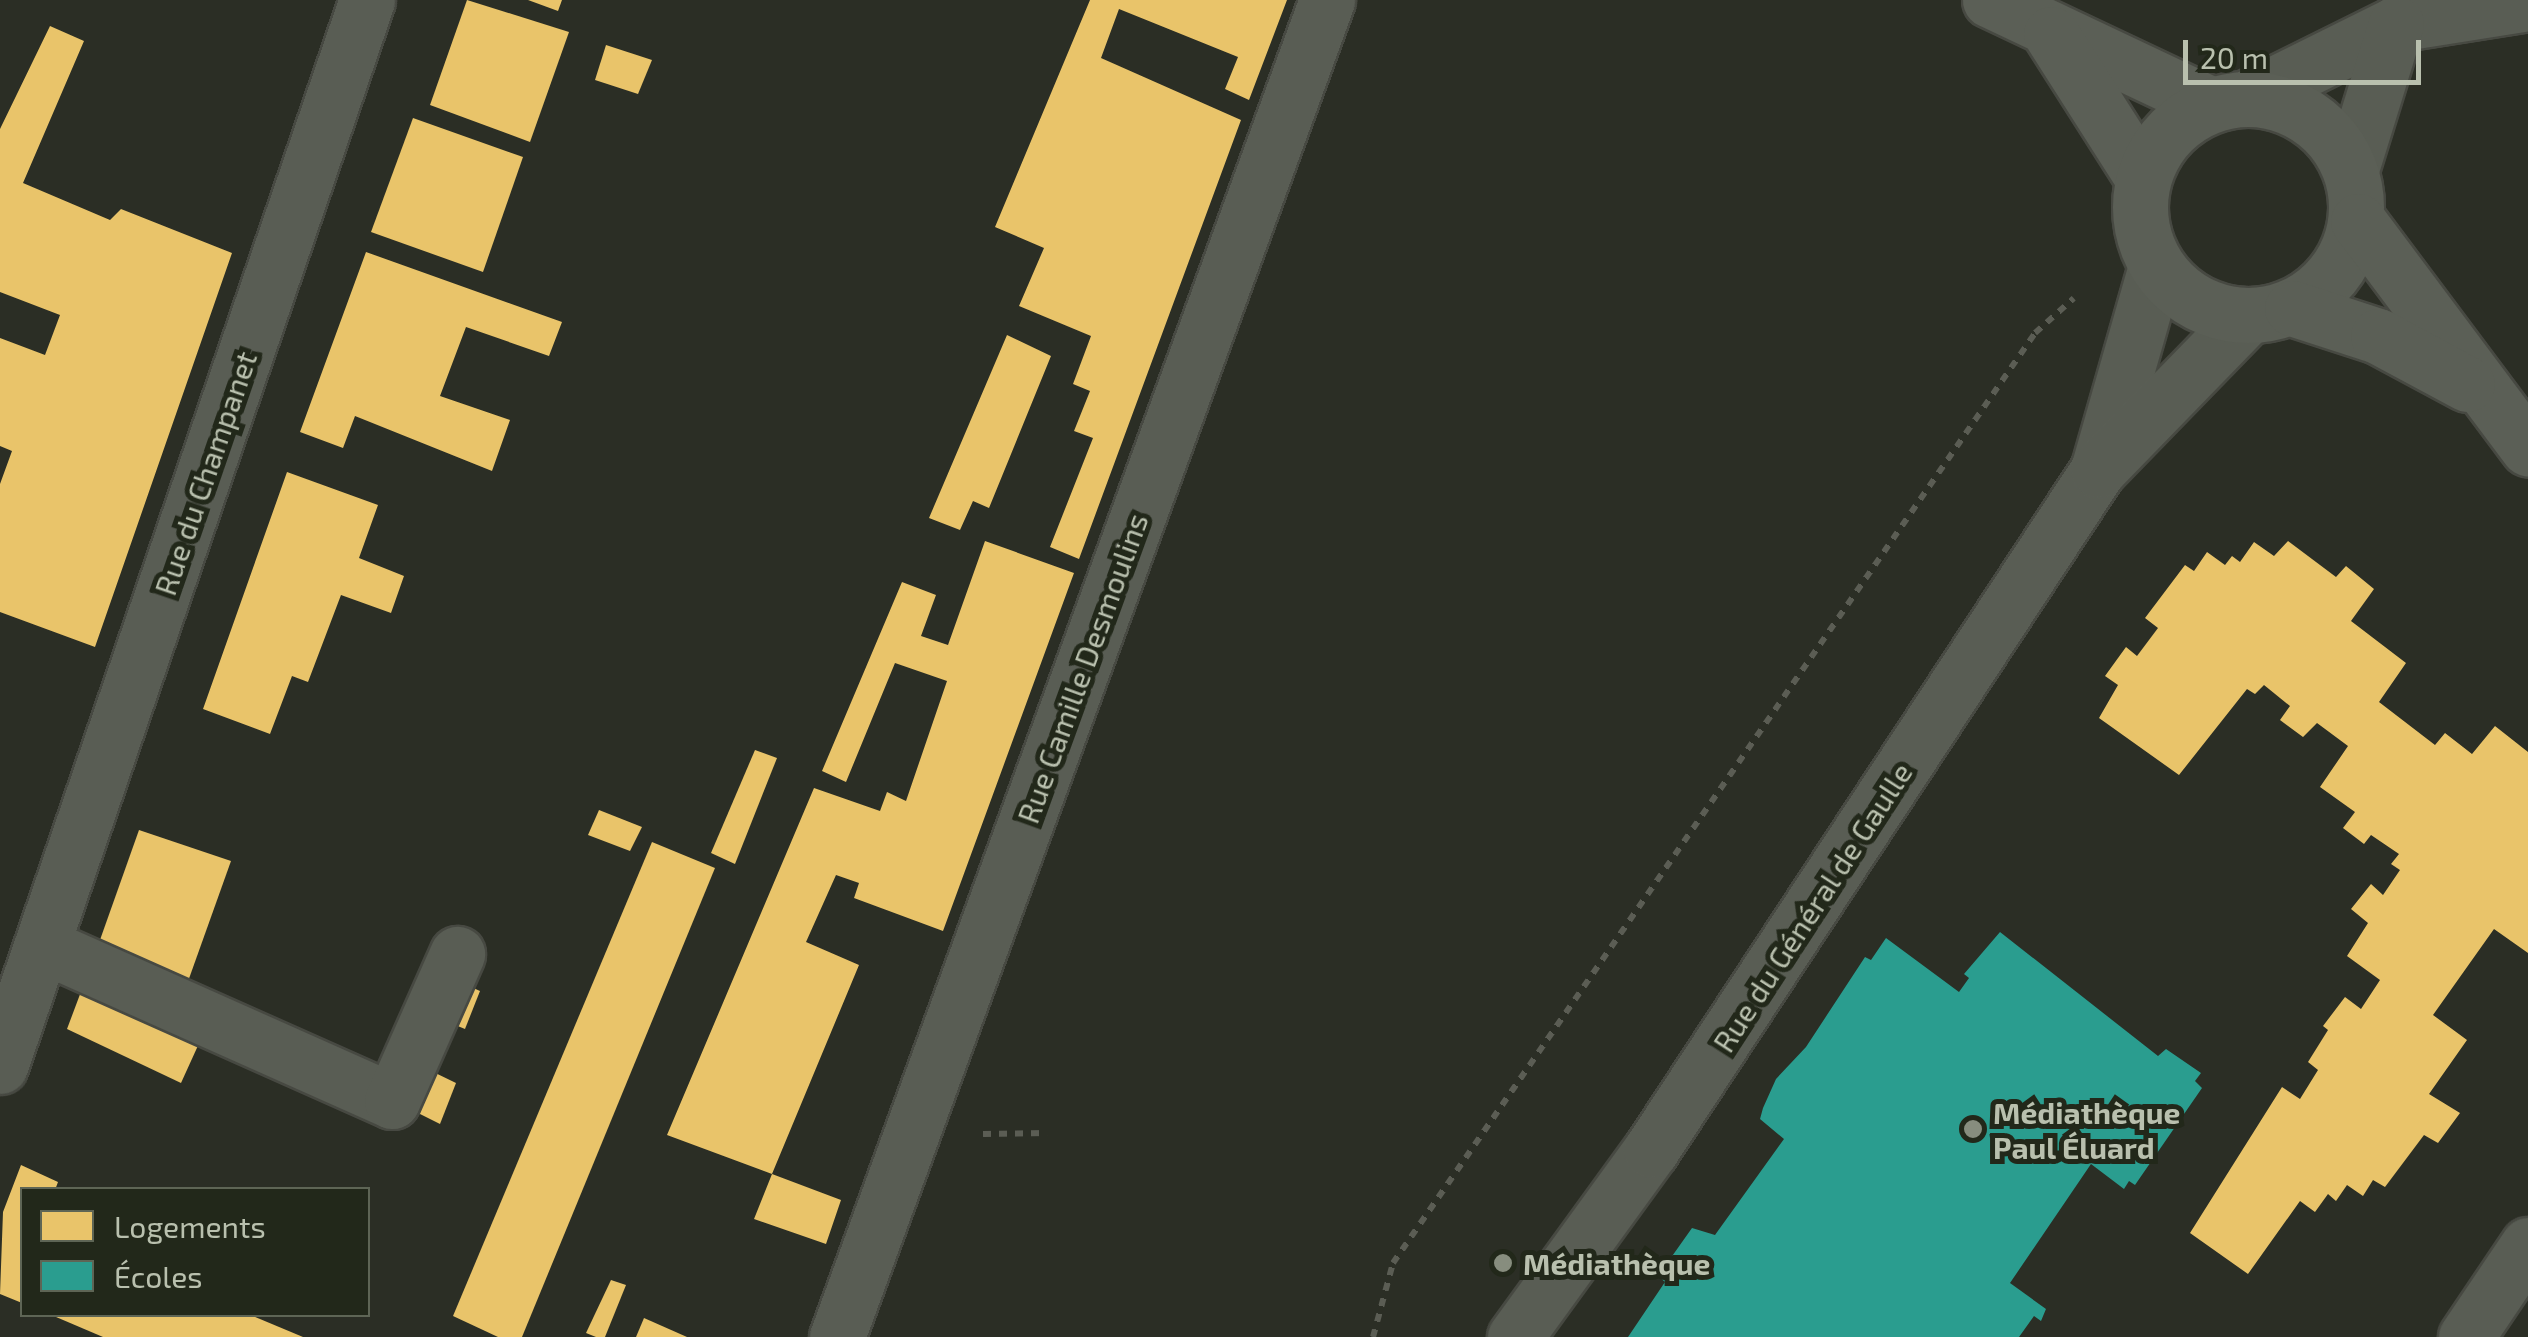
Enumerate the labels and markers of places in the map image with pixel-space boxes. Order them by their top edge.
place label: Médiathèque Paul Éluard [1993,1094,2180,1164]
marker: Médiathèque Paul Éluard [1962,1118,1984,1140]
place label: Médiathèque [1523,1245,1710,1281]
marker: Médiathèque [1492,1252,1514,1274]

